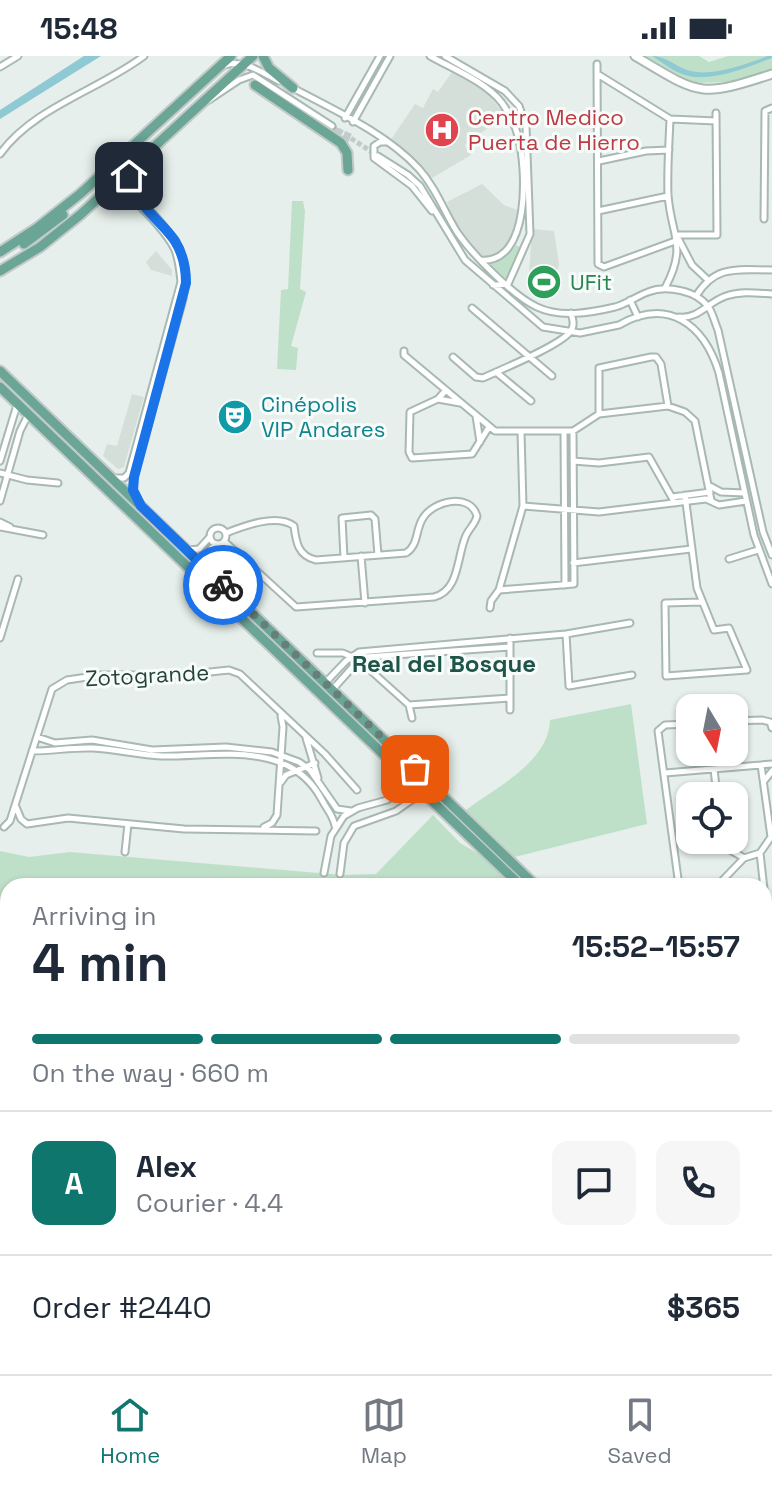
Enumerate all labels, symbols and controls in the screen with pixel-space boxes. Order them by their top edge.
text: 15:48 [40,9,118,48]
place label: Centro Medico Puerta de Hierro [468,103,640,156]
hospital icon: Centro Medico Puerta de Hierro [423,111,461,149]
pin [95,142,163,210]
icon: home [107,154,151,198]
sports icon: UFit [525,263,563,301]
place label: UFit [570,268,612,296]
place label: Cinépolis VIP Andares [261,390,385,443]
theatre icon: Cinépolis VIP Andares [216,398,254,436]
courier [183,545,263,625]
icon: bike [201,563,245,607]
district label: Real del Bosque [352,648,536,679]
street label: Zotogrande [84,658,210,692]
north arrow [676,694,748,766]
map controls [676,694,748,854]
pin [381,735,449,803]
icon: bag [393,747,437,791]
button: locate [676,782,748,854]
text: Arriving in [32,899,156,933]
text: 15:52–15:57 [572,927,740,966]
text: 4 min [32,930,169,996]
text: On the way · 660 m [32,1056,269,1090]
button: chat [552,1141,636,1225]
button: phone [656,1141,740,1225]
text: Alex [136,1147,197,1186]
text: A [64,1164,84,1203]
text: Courier · 4.4 [136,1186,283,1220]
text: Order #2440 [32,1288,212,1327]
text: $365 [667,1288,740,1327]
tab: Home [100,1393,160,1469]
tab: Map [361,1393,407,1469]
tab: Saved [607,1393,672,1469]

